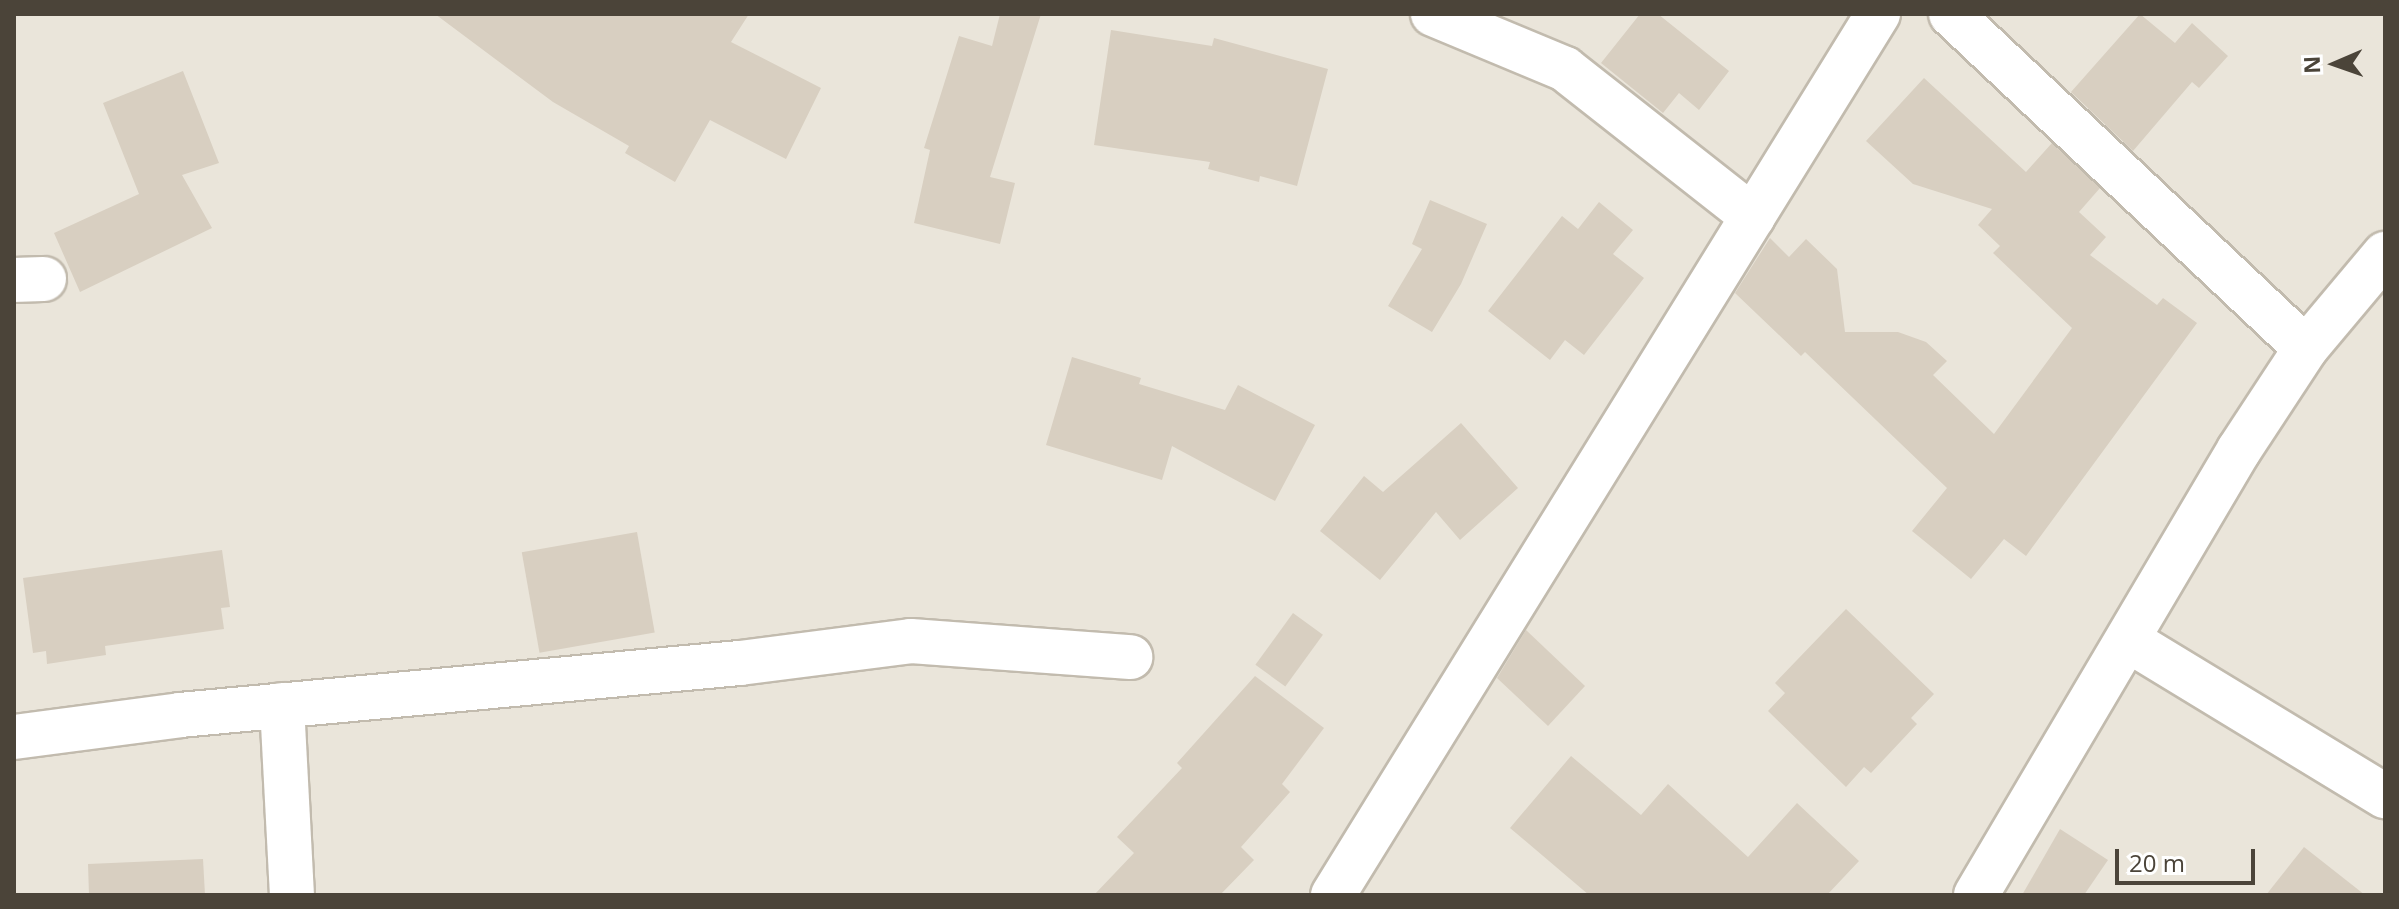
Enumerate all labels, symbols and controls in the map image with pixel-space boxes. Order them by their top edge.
north arrow [2295,24,2375,104]
text: N [2296,55,2326,74]
scale bar [2119,833,2259,883]
text: 20 m [2129,846,2185,879]

